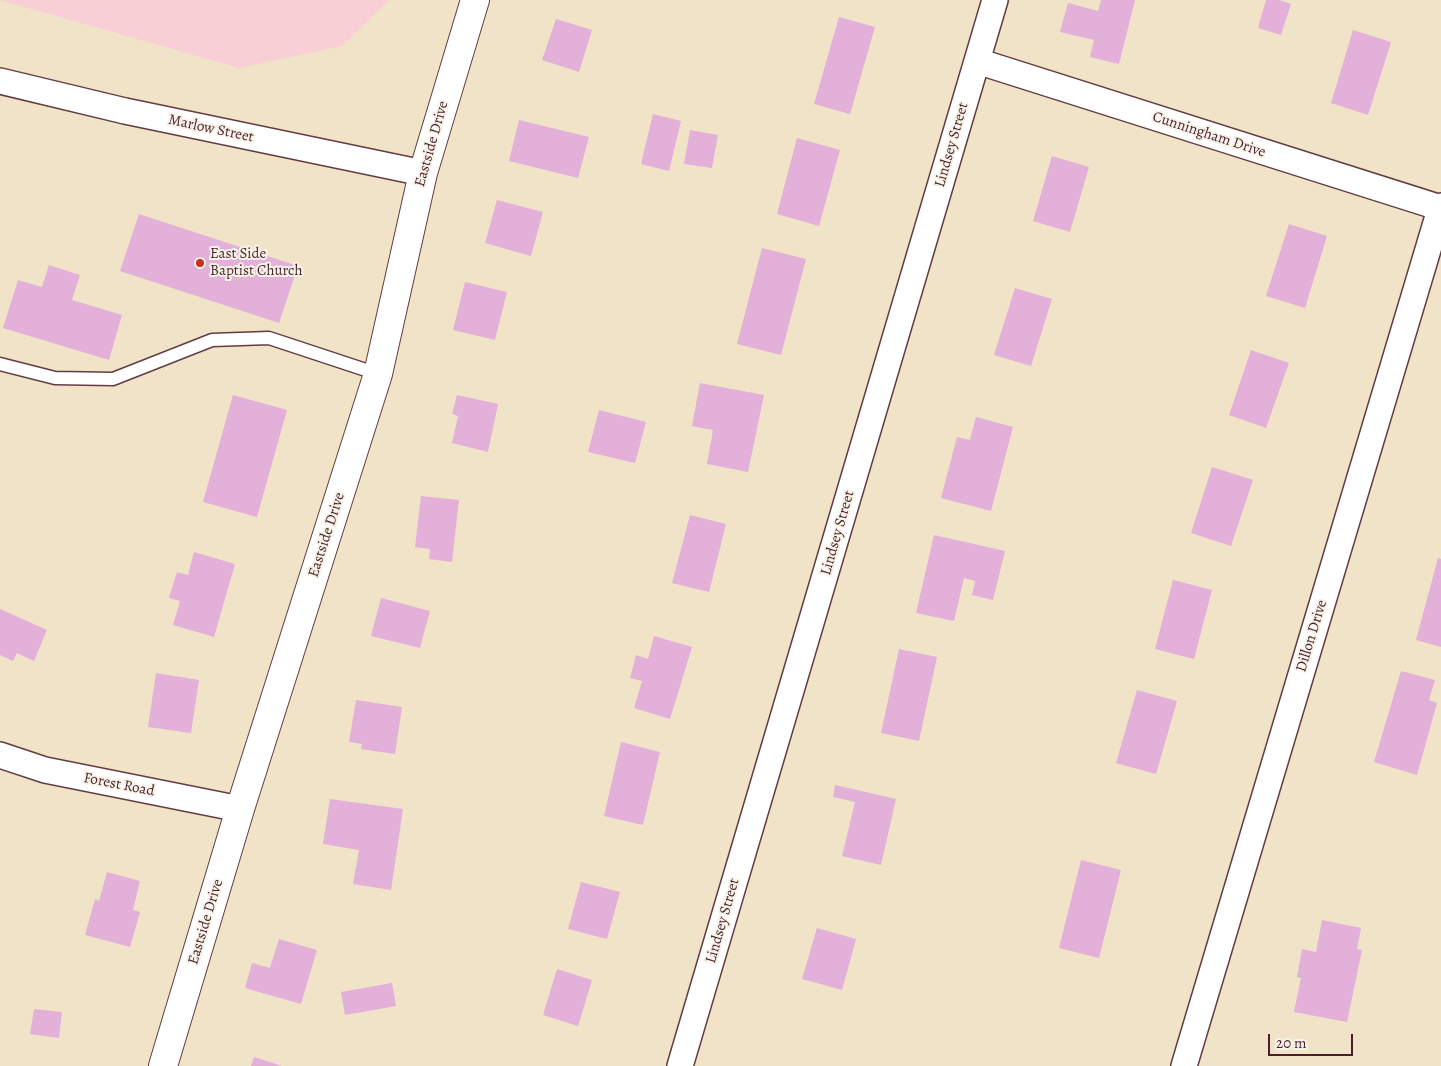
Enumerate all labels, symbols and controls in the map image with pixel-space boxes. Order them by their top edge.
street label: Eastside Drive [411,99,453,189]
street label: Lindsey Street [931,101,973,189]
street label: Cunningham Drive [1150,108,1268,162]
street label: Marlow Street [167,111,255,147]
place label: East Side Baptist Church [210,245,302,280]
marker: East Side Baptist Church [194,257,206,269]
street label: Lindsey Street [817,489,859,577]
street label: Eastside Drive [305,490,349,580]
street label: Dillon Drive [1293,598,1331,674]
street label: Forest Road [82,769,156,801]
street label: Eastside Drive [184,877,228,967]
street label: Lindsey Street [702,877,744,965]
scale bar [1271,1024,1356,1056]
text: 20 m [1276,1033,1307,1053]

